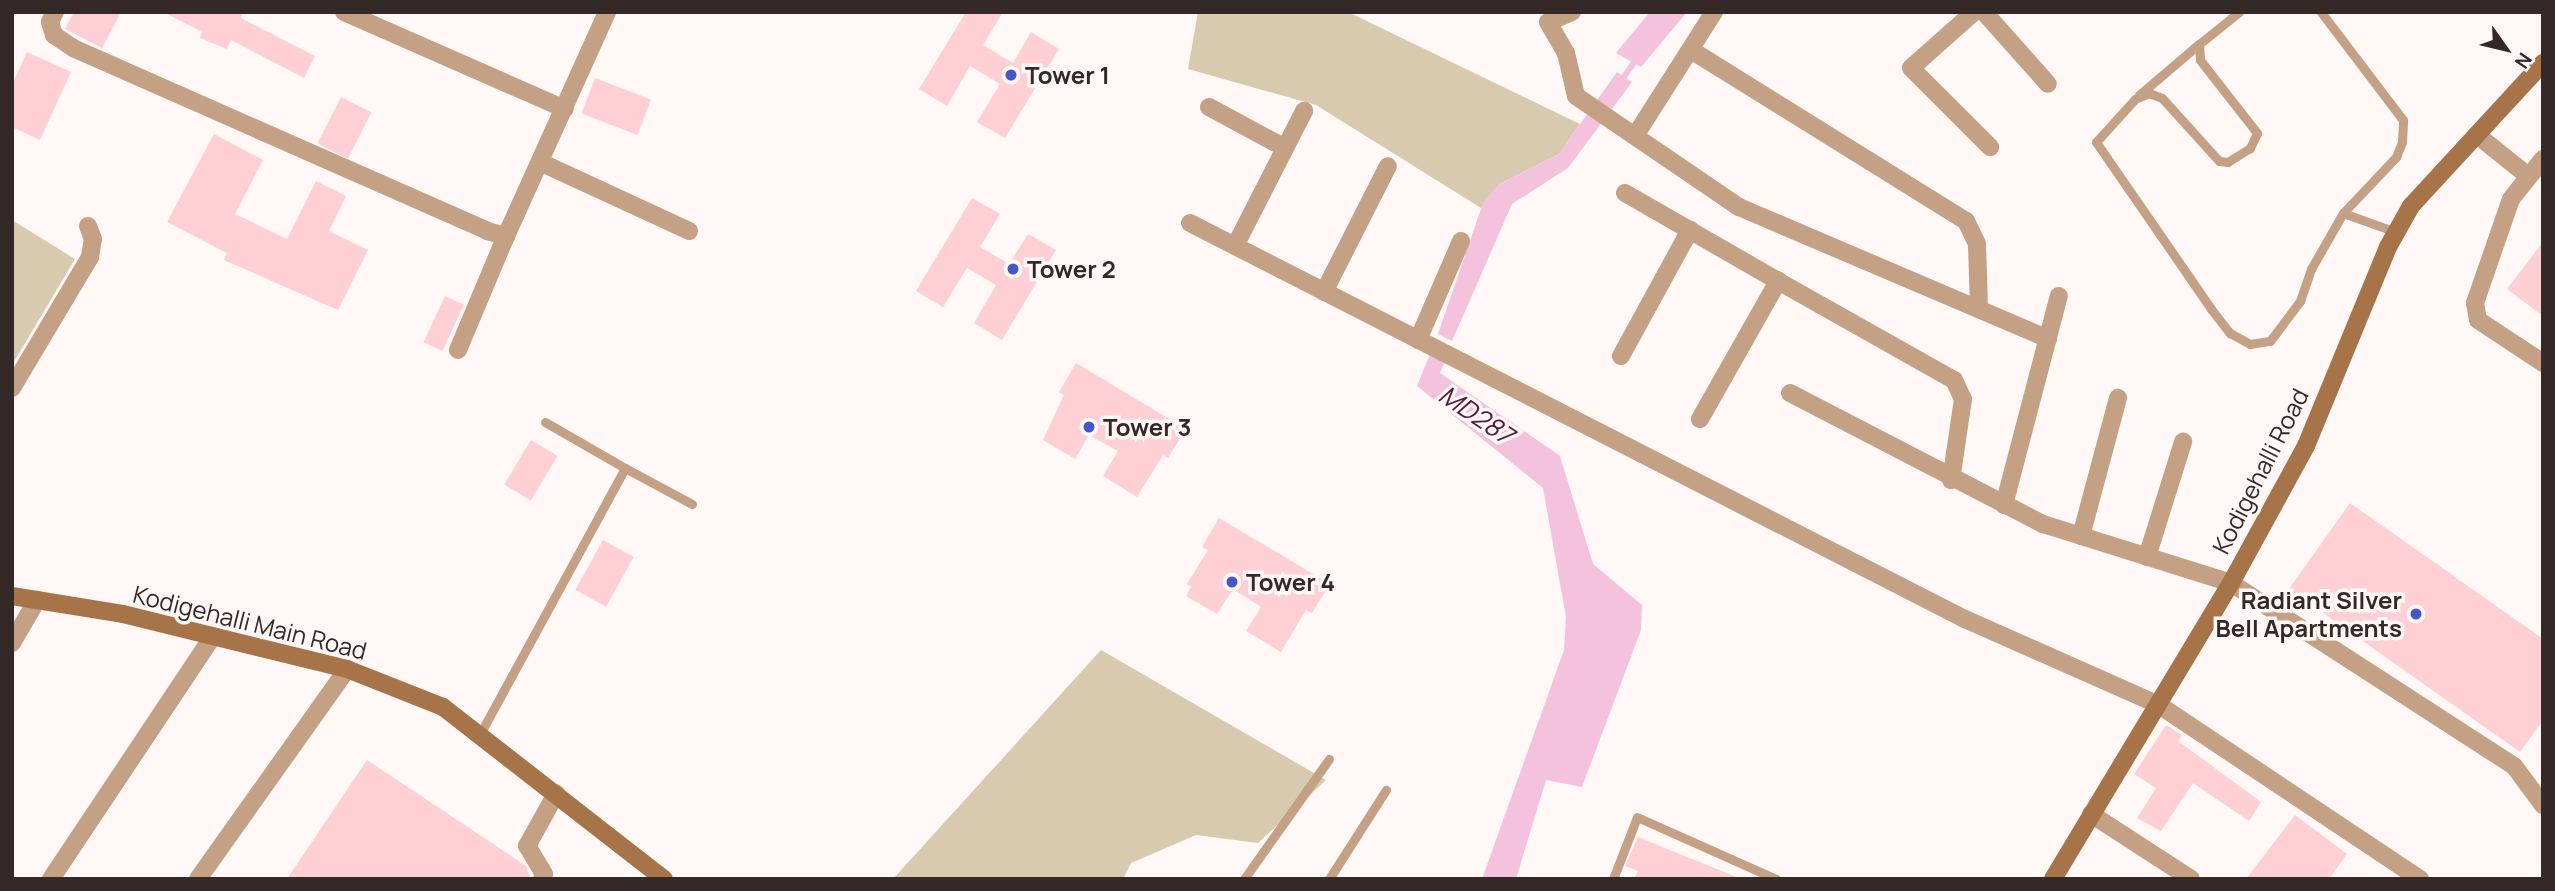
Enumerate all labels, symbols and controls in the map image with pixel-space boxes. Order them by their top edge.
north arrow [2471,14,2541,84]
text: N [2509,48,2538,74]
place label: Tower 1 [1025,61,1110,89]
marker: Tower 1 [1003,67,1019,83]
place label: Tower 2 [1027,255,1116,283]
marker: Tower 2 [1005,261,1021,277]
water label: MD287 [1433,379,1519,451]
street label: Kodigehalli Road [2206,384,2314,558]
place label: Tower 3 [1103,413,1192,441]
marker: Tower 3 [1081,419,1097,435]
place label: Tower 4 [1246,568,1335,596]
marker: Tower 4 [1224,574,1240,590]
street label: Kodigehalli Main Road [130,579,370,665]
place label: Radiant Silver Bell Apartments [2216,586,2402,642]
marker: Radiant Silver Bell Apartments [2408,606,2424,622]

